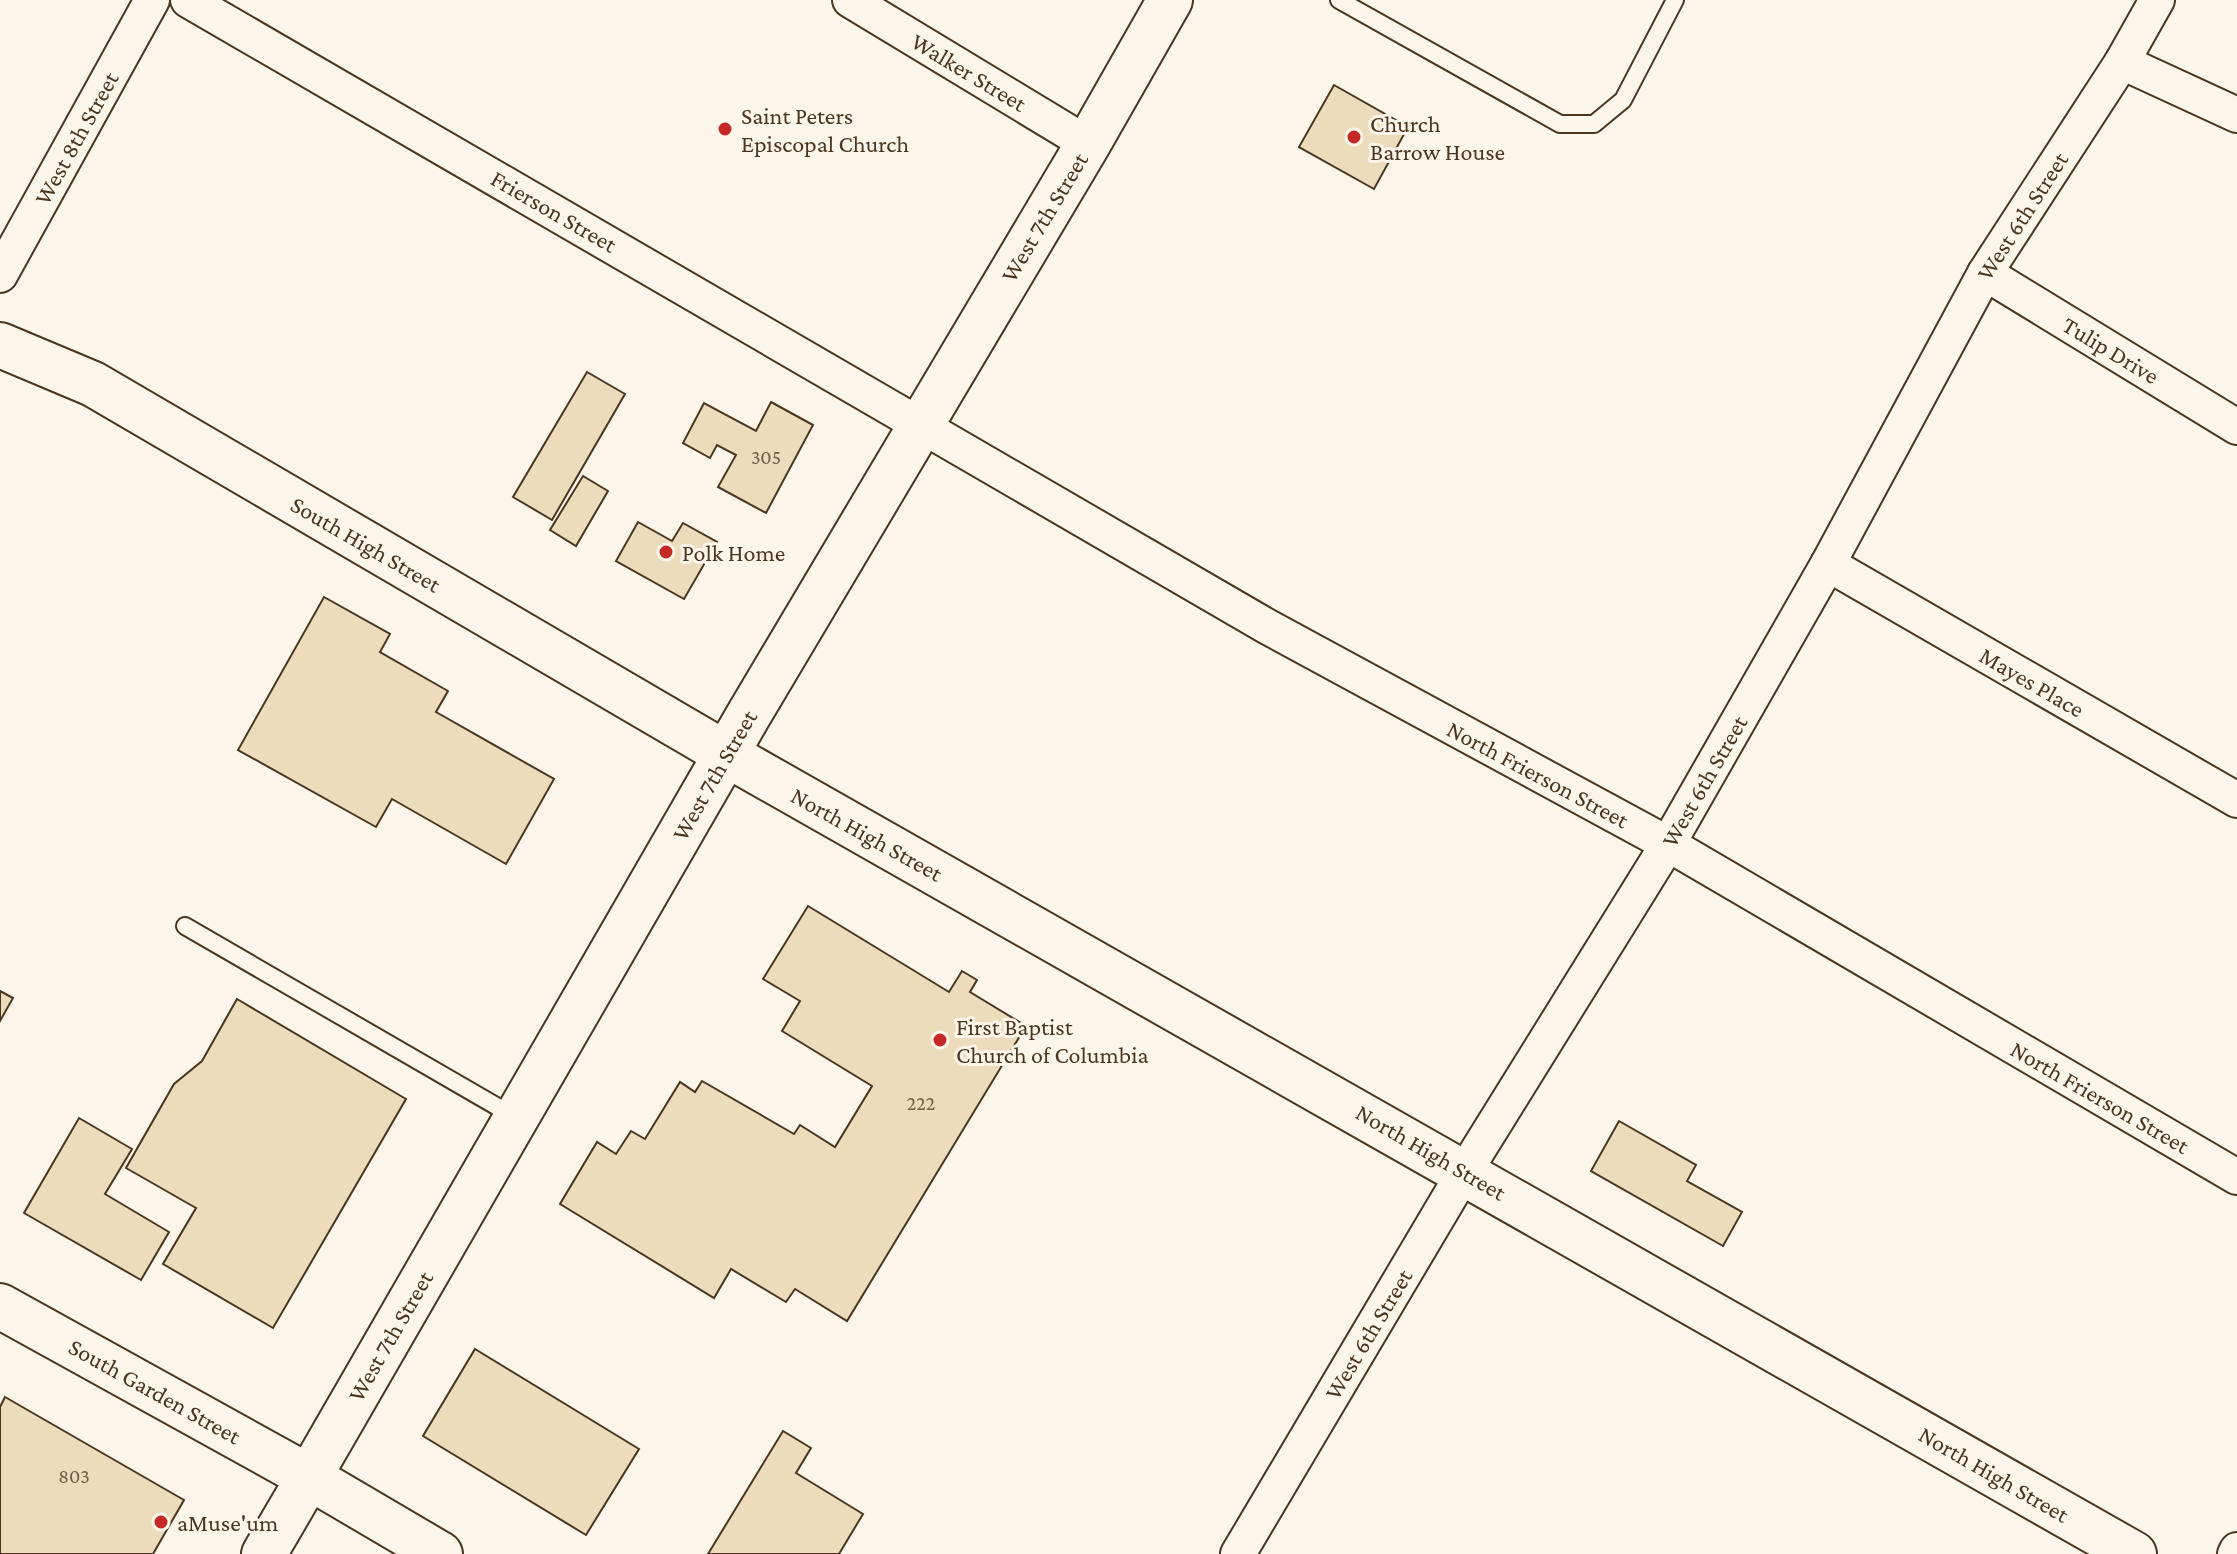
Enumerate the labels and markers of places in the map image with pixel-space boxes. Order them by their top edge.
place label: Saint Peters Episcopal Church [741,102,909,157]
place label: Church Barrow House [1370,110,1505,165]
marker: Saint Peters Episcopal Church [716,120,734,138]
marker: Church Barrow House [1345,128,1363,146]
place label: Polk Home [682,539,785,566]
marker: Polk Home [657,543,675,561]
place label: First Baptist Church of Columbia [956,1013,1149,1068]
marker: First Baptist Church of Columbia [931,1031,949,1049]
place label: aMuse'um [177,1509,278,1536]
marker: aMuse'um [152,1513,170,1531]

